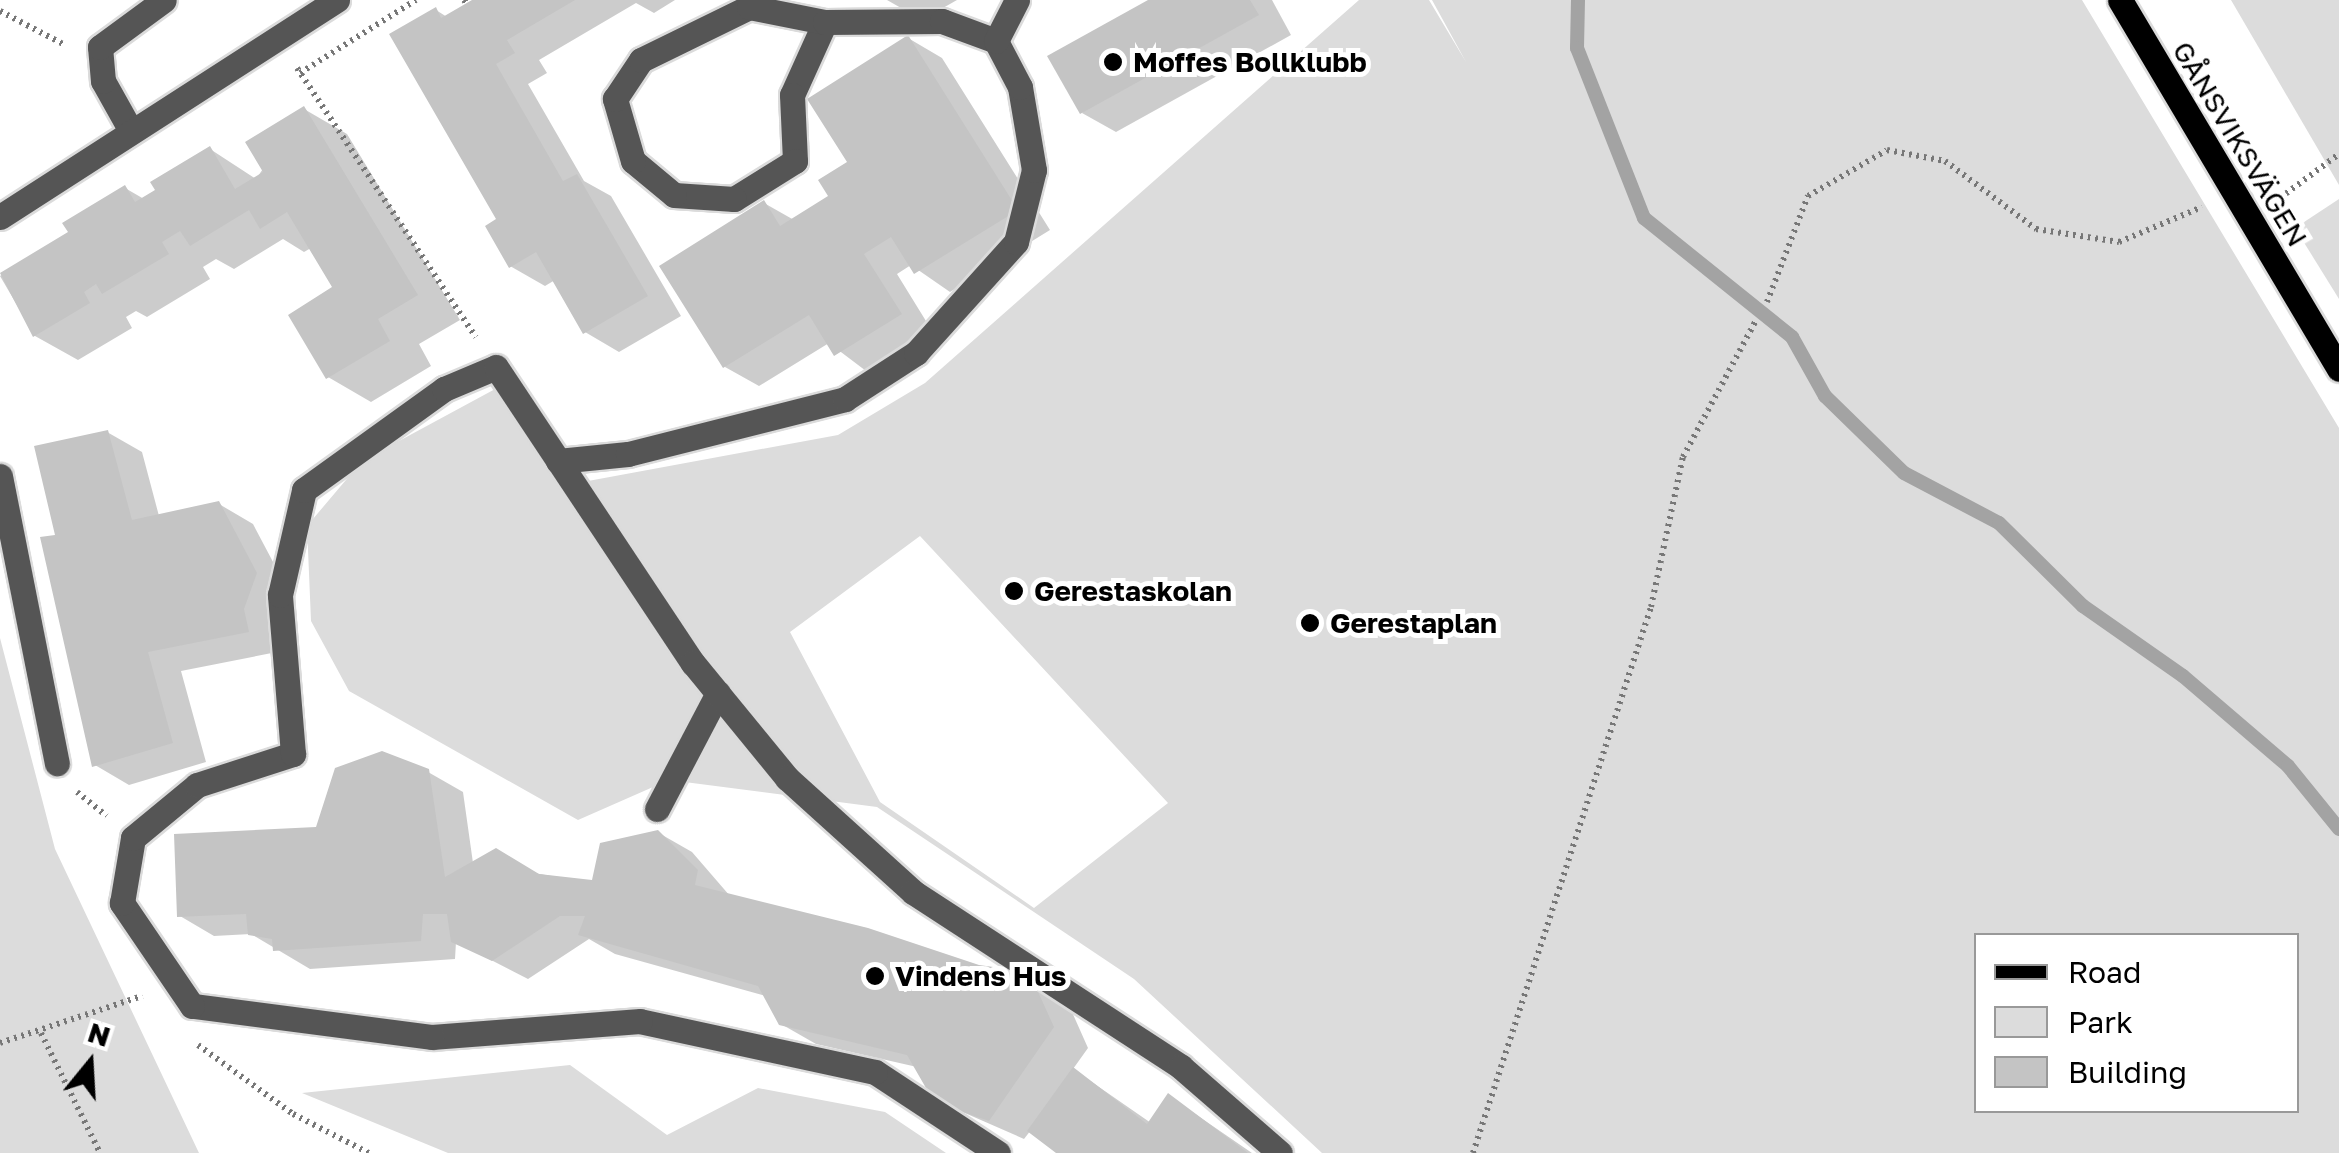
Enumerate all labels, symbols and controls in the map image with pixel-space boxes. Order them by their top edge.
street label: GÅNSVIKSVÄGEN [2166,35,2314,253]
place label: Moffes Bollklubb [1133,45,1367,79]
marker: Moffes Bollklubb [1102,51,1124,73]
place label: Gerestaskolan [1034,574,1232,608]
marker: Gerestaskolan [1003,580,1025,602]
place label: Gerestaplan [1330,606,1497,640]
marker: Gerestaplan [1299,612,1321,634]
legend [1974,933,2299,1113]
text: Road [2068,954,2142,990]
place label: Vindens Hus [895,959,1066,993]
marker: Vindens Hus [864,965,886,987]
text: Park [2068,1004,2133,1040]
north arrow [40,1013,140,1113]
text: N [84,1015,115,1053]
text: Building [2068,1054,2187,1090]

